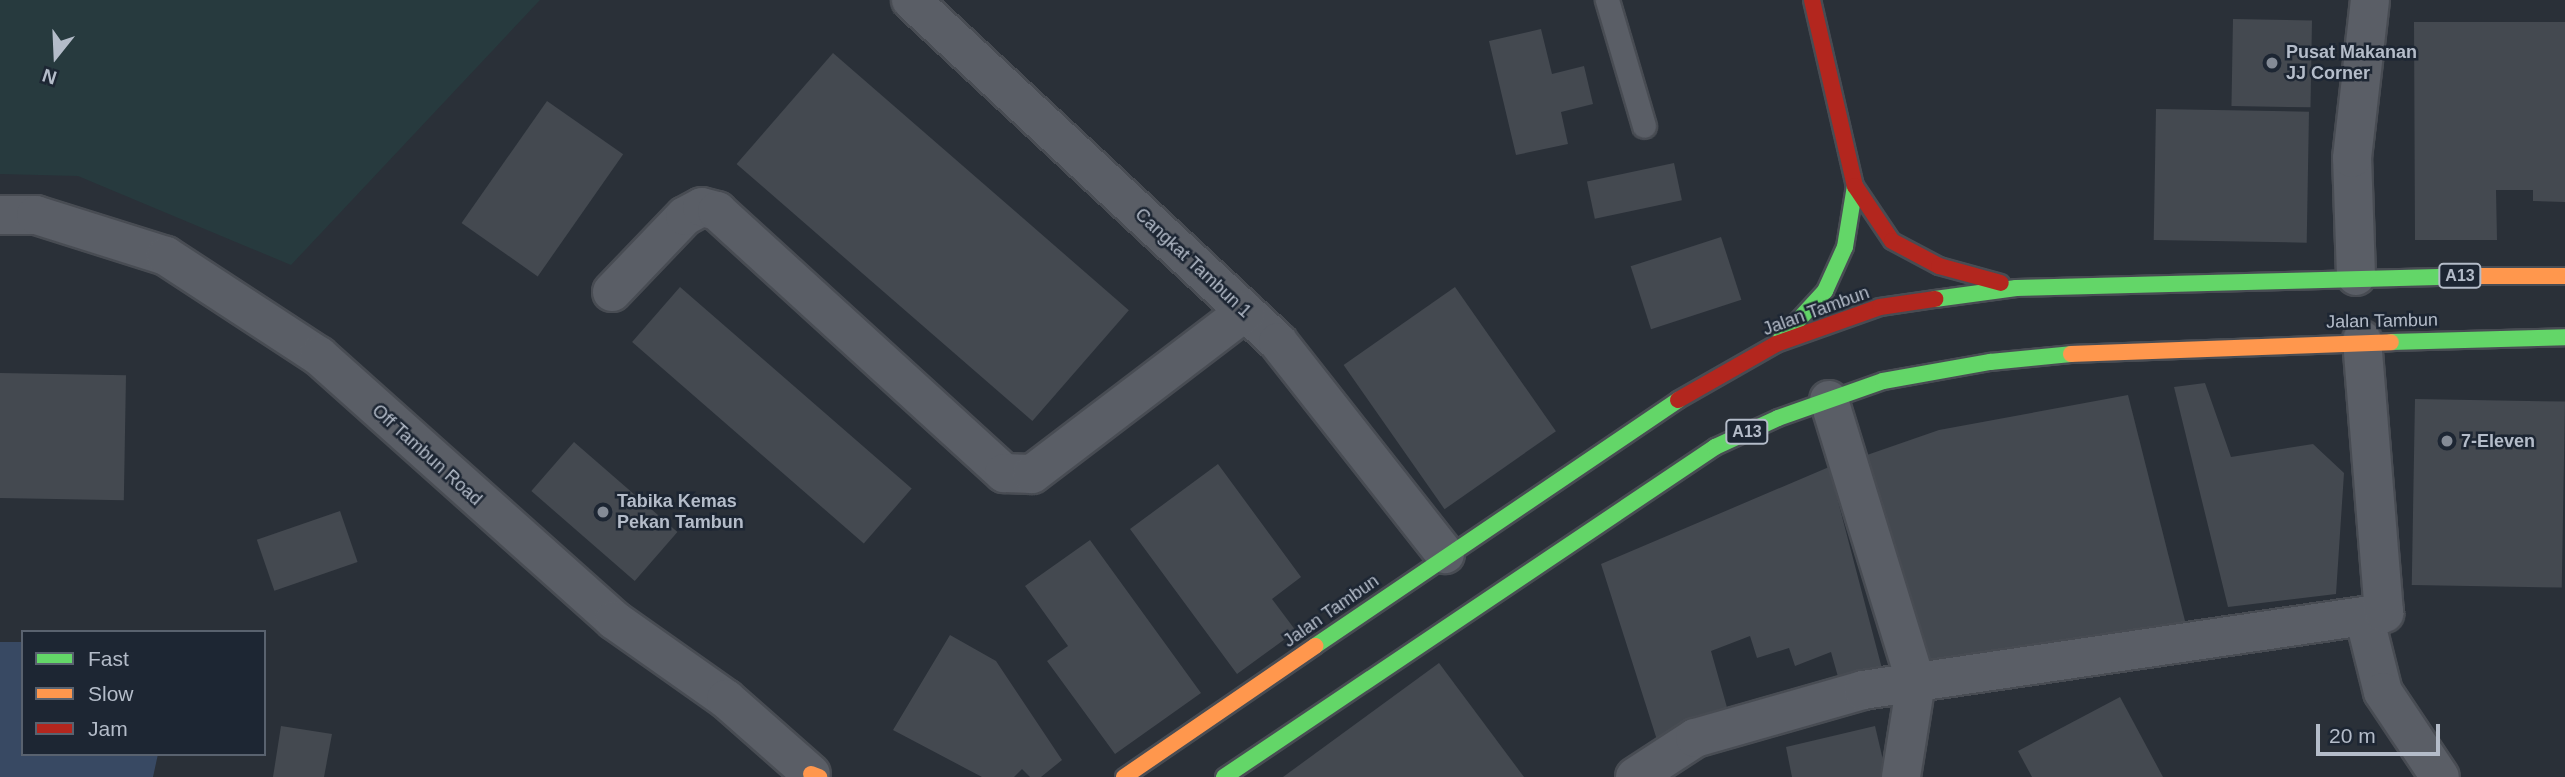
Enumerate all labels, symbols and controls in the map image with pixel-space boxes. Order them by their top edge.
north arrow [21,21,91,91]
place label: Pusat Makanan JJ Corner [2286,42,2417,84]
marker: Pusat Makanan JJ Corner [2264,55,2280,71]
text: N [40,64,59,89]
street label: Cangkat Tambun 1 [1130,204,1256,322]
road number: A13 [2437,264,2483,288]
street label: Jalan Tambun [1760,282,1872,340]
street label: Jalan Tambun [2326,309,2438,333]
street label: Off Tambun Road [367,400,487,510]
road number: A13 [1724,420,1770,444]
place label: 7-Eleven [2461,430,2535,452]
marker: 7-Eleven [2439,433,2455,449]
place label: Tabika Kemas Pekan Tambun [617,491,744,534]
marker: Tabika Kemas Pekan Tambun [595,504,611,520]
street label: Jalan Tambun [1279,570,1383,652]
legend [21,630,266,756]
text: Fast [88,647,129,670]
text: Slow [88,682,134,705]
scale bar [2320,710,2444,754]
text: Jam [88,717,128,740]
text: 20 m [2329,724,2376,747]

